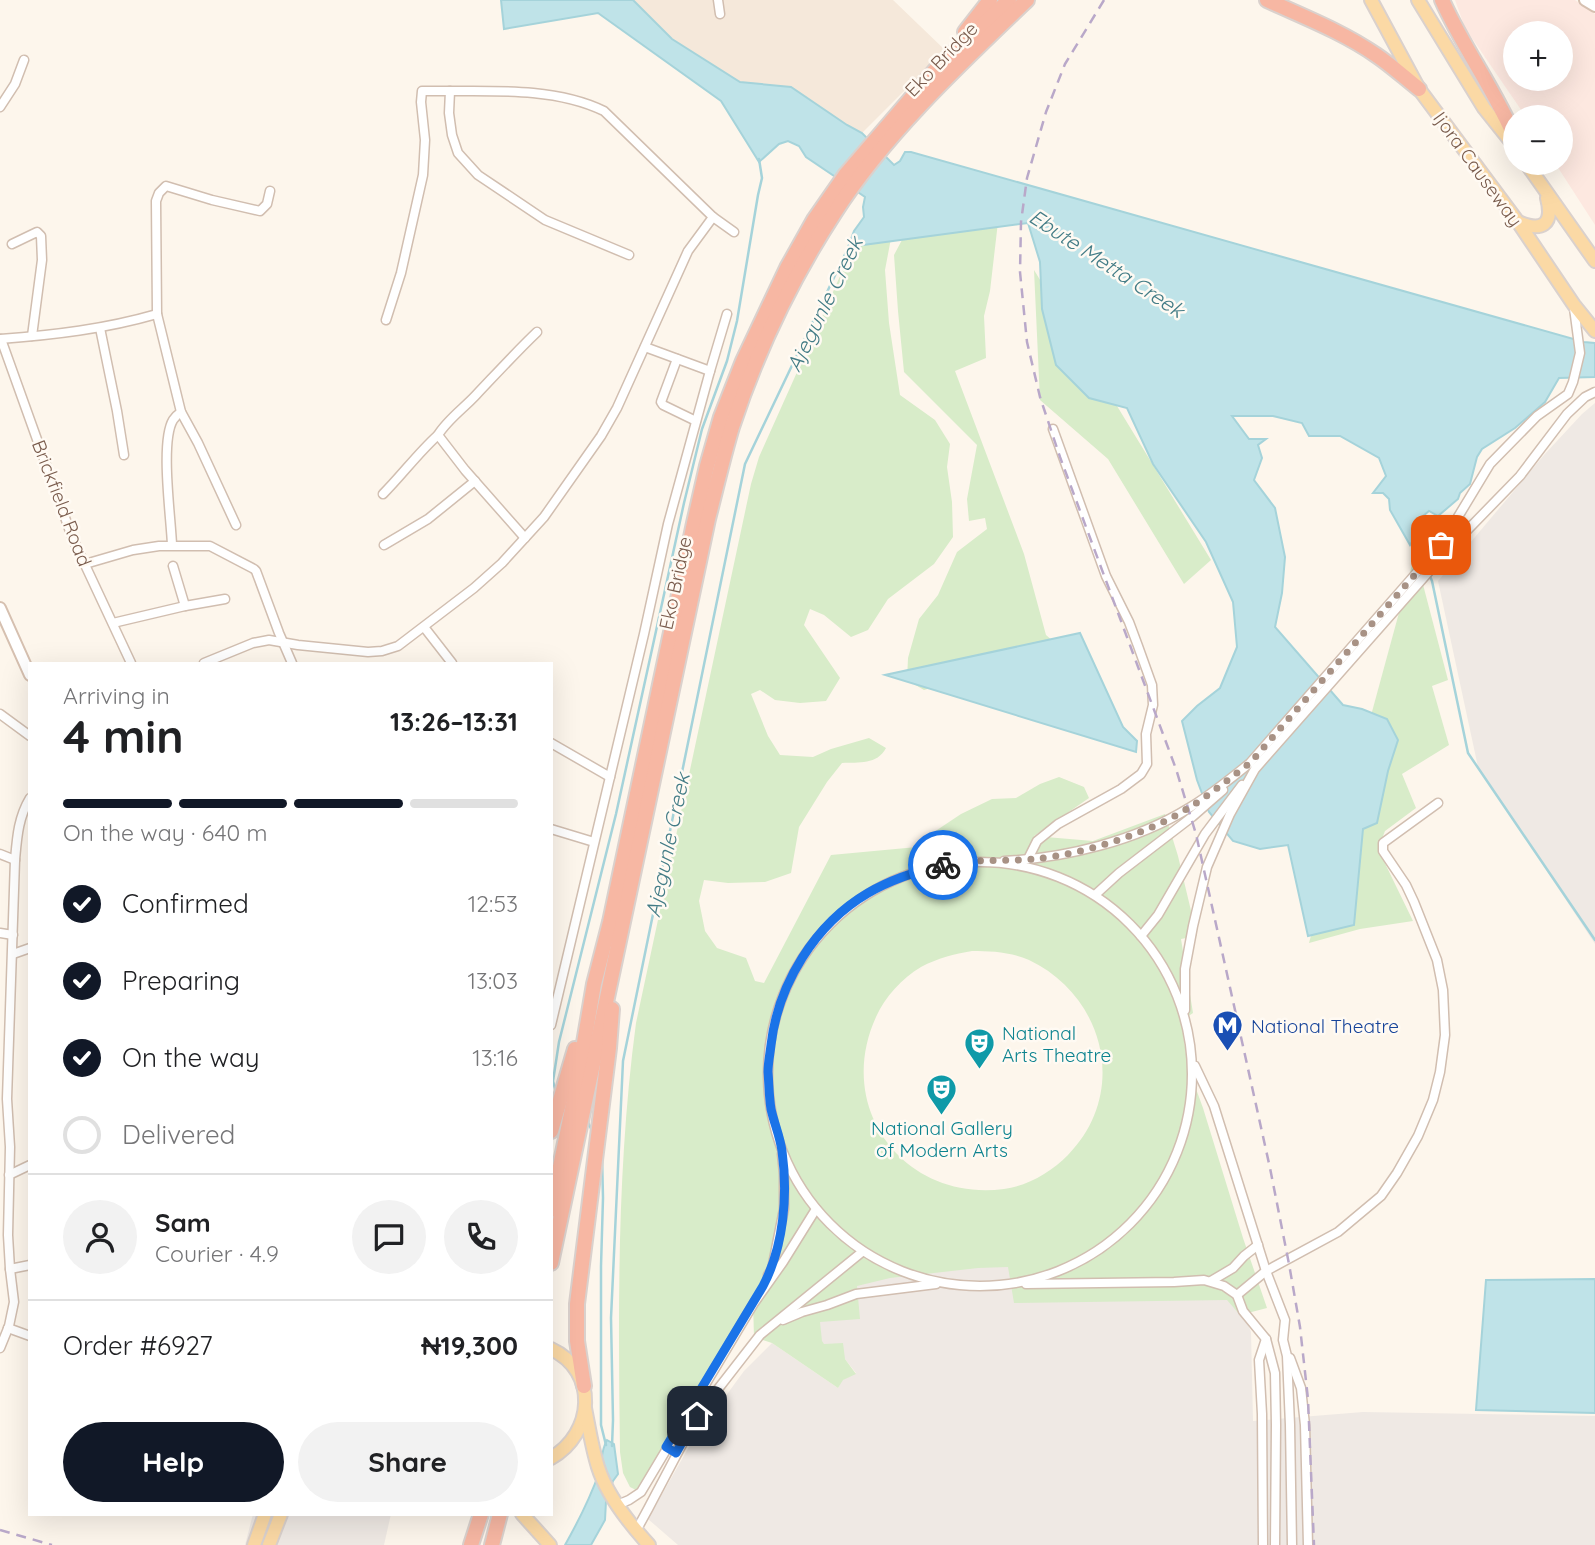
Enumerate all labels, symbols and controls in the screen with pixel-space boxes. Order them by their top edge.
street label: Eko Bridge [899,17,983,101]
map controls [1503,21,1573,175]
button: + [1503,21,1573,91]
button: − [1503,105,1573,175]
street label: Ijora Causeway [1428,107,1528,231]
water label: Ebute Metta Creek [1025,203,1191,324]
water label: Ajegunle Creek [780,231,869,376]
street label: Brickfield Road [27,436,97,570]
pin [1411,515,1471,575]
icon: bag [1422,526,1460,564]
street label: Eko Bridge [653,534,697,632]
text: Arriving in [63,681,170,710]
text: 13:26–13:31 [390,705,518,738]
text: 4 min [63,707,184,765]
water label: Ajegunle Creek [639,769,695,919]
text: On the way · 640 m [63,818,268,847]
courier [908,830,978,900]
icon: bike [924,846,962,884]
icon: check [63,885,101,923]
text: Confirmed [122,887,249,920]
text: 12:53 [468,889,518,918]
icon: check [63,962,101,1000]
text: Preparing [122,964,240,997]
text: 13:03 [467,966,518,995]
metro station icon: National Theatre [1211,1009,1245,1053]
place label: National Theatre [1251,1014,1399,1038]
place label: National Arts Theatre [1002,1021,1111,1067]
theatre icon: National Arts Theatre [962,1027,996,1071]
icon: check [63,1039,101,1077]
text: On the way [122,1041,260,1074]
text: 13:16 [472,1043,518,1072]
theatre icon: National Gallery of Modern Arts [925,1072,959,1116]
place label: National Gallery of Modern Arts [871,1116,1013,1162]
text: Delivered [122,1118,235,1151]
button: person [63,1200,137,1274]
button: chat [352,1200,426,1274]
button: phone [444,1200,518,1274]
text: Sam [155,1206,211,1239]
text: Courier · 4.9 [155,1239,279,1268]
text: Order #6927 [63,1329,213,1362]
text: ₦19,300 [421,1329,518,1362]
pin [667,1386,727,1446]
icon: home [678,1397,716,1435]
button: Help [63,1422,284,1502]
button: Share [298,1422,518,1502]

